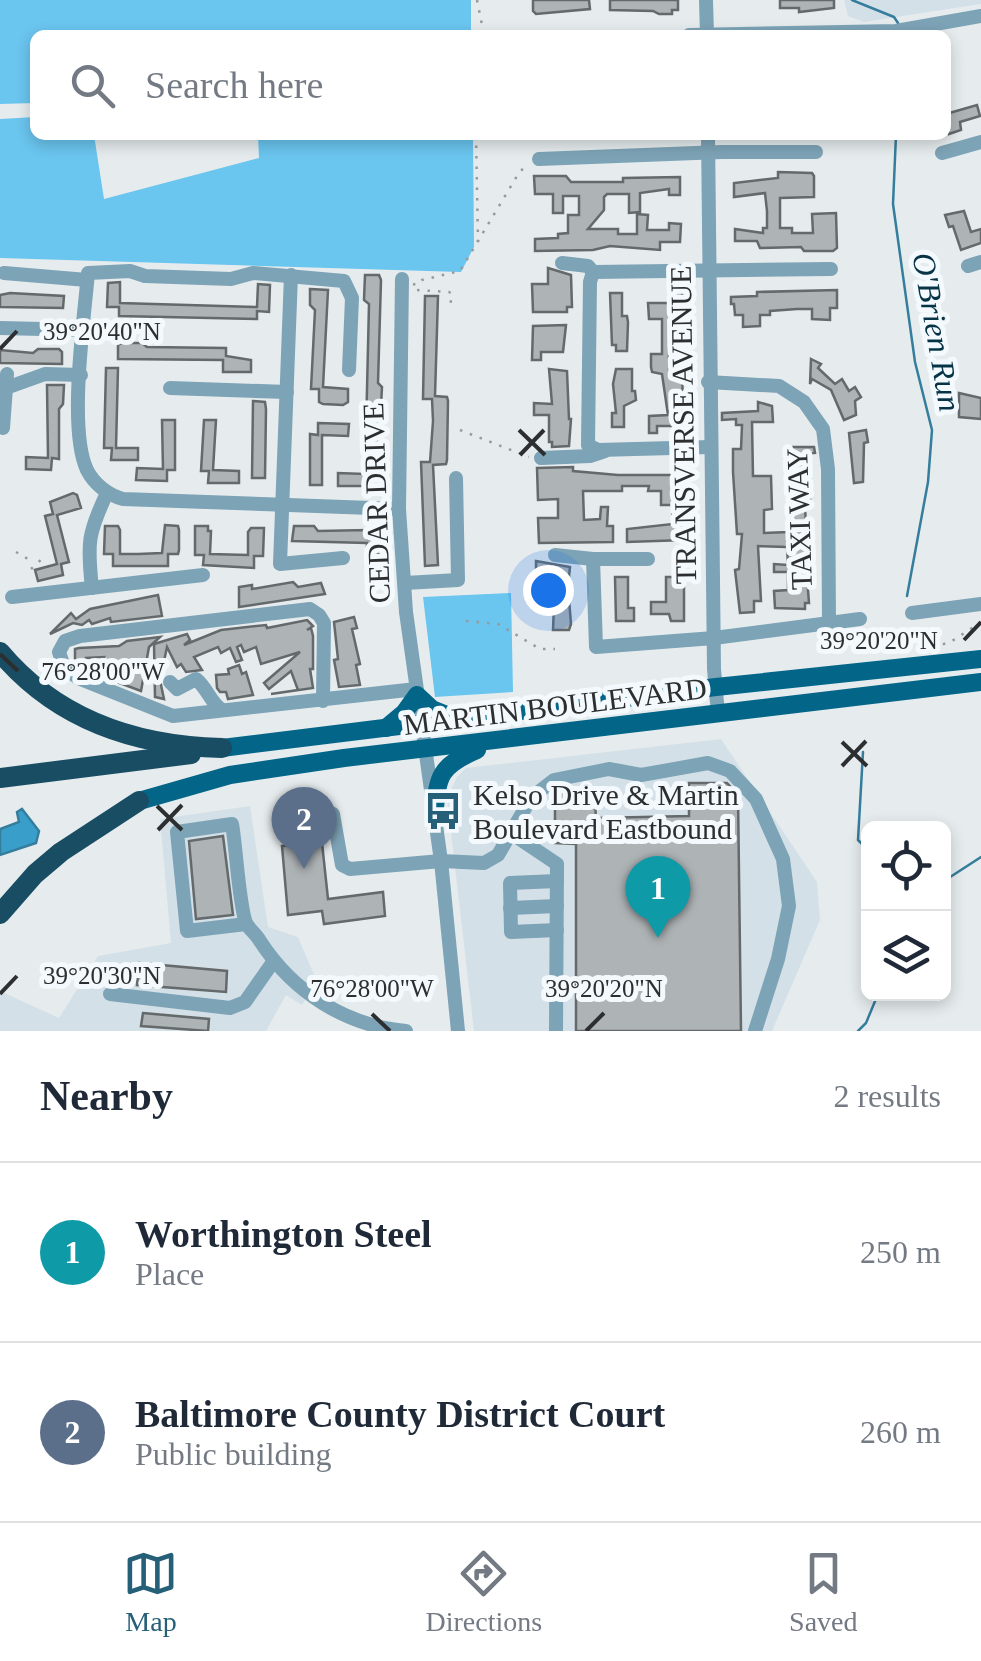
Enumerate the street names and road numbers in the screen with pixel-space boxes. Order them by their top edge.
street label: TRANSVERSE AVENUE [664,265,702,585]
street label: CEDAR DRIVE [356,402,396,604]
street label: TAXI WAY [780,448,818,590]
street label: MARTIN BOULEVARD [402,671,708,741]

